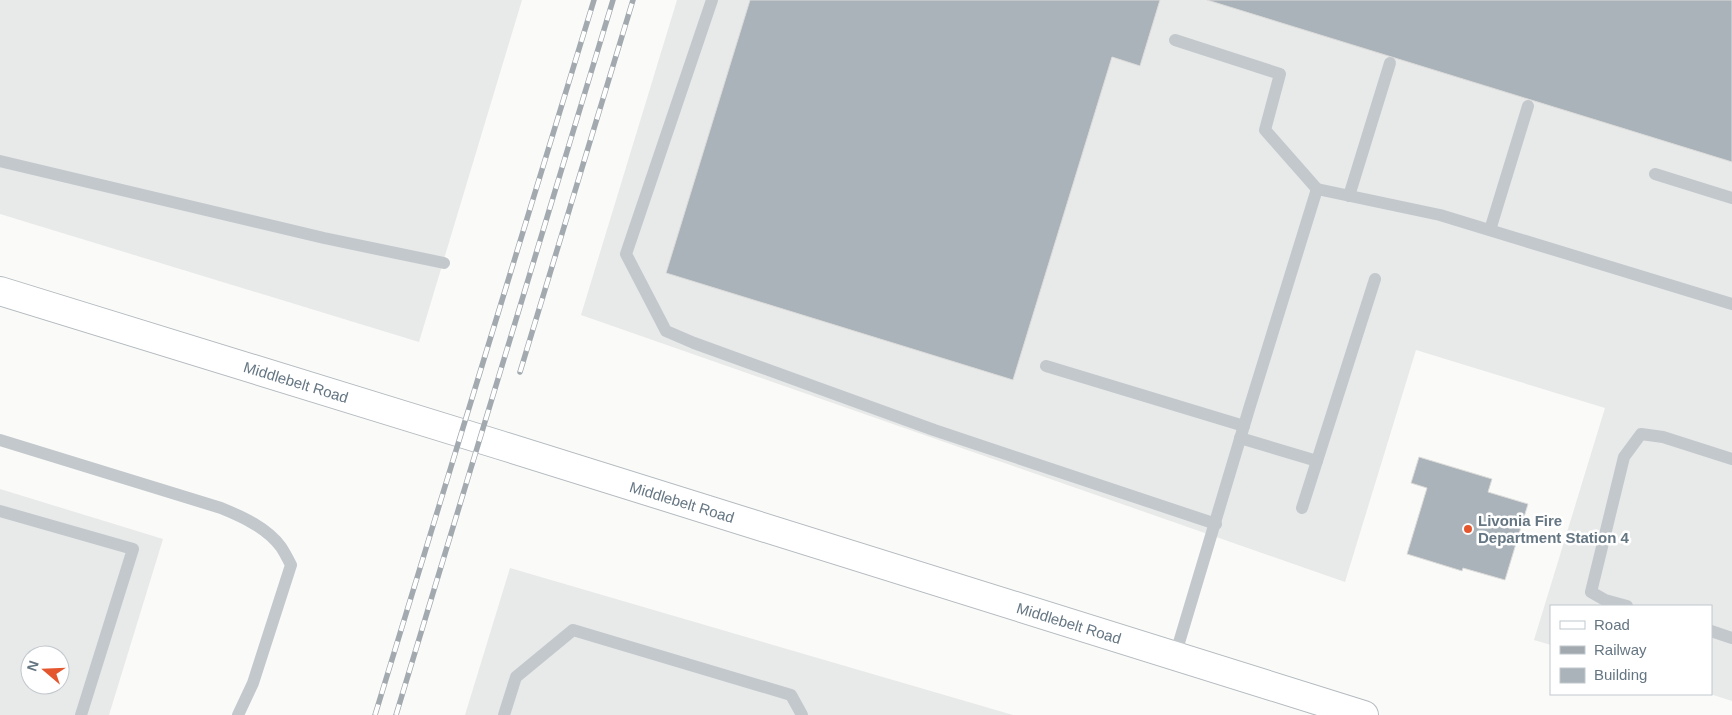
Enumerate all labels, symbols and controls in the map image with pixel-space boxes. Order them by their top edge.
street label: Middlebelt Road [242,358,350,406]
street label: Middlebelt Road [628,478,736,526]
place label: Livonia Fire Department Station 4 [1478,512,1630,546]
marker: Livonia Fire Department Station 4 [1462,523,1474,535]
street label: Middlebelt Road [1015,599,1123,647]
legend [1550,605,1712,695]
text: Road [1594,616,1630,633]
text: Railway [1594,641,1647,658]
north arrow [20,645,70,695]
text: N [23,658,42,673]
text: Building [1594,666,1647,683]

